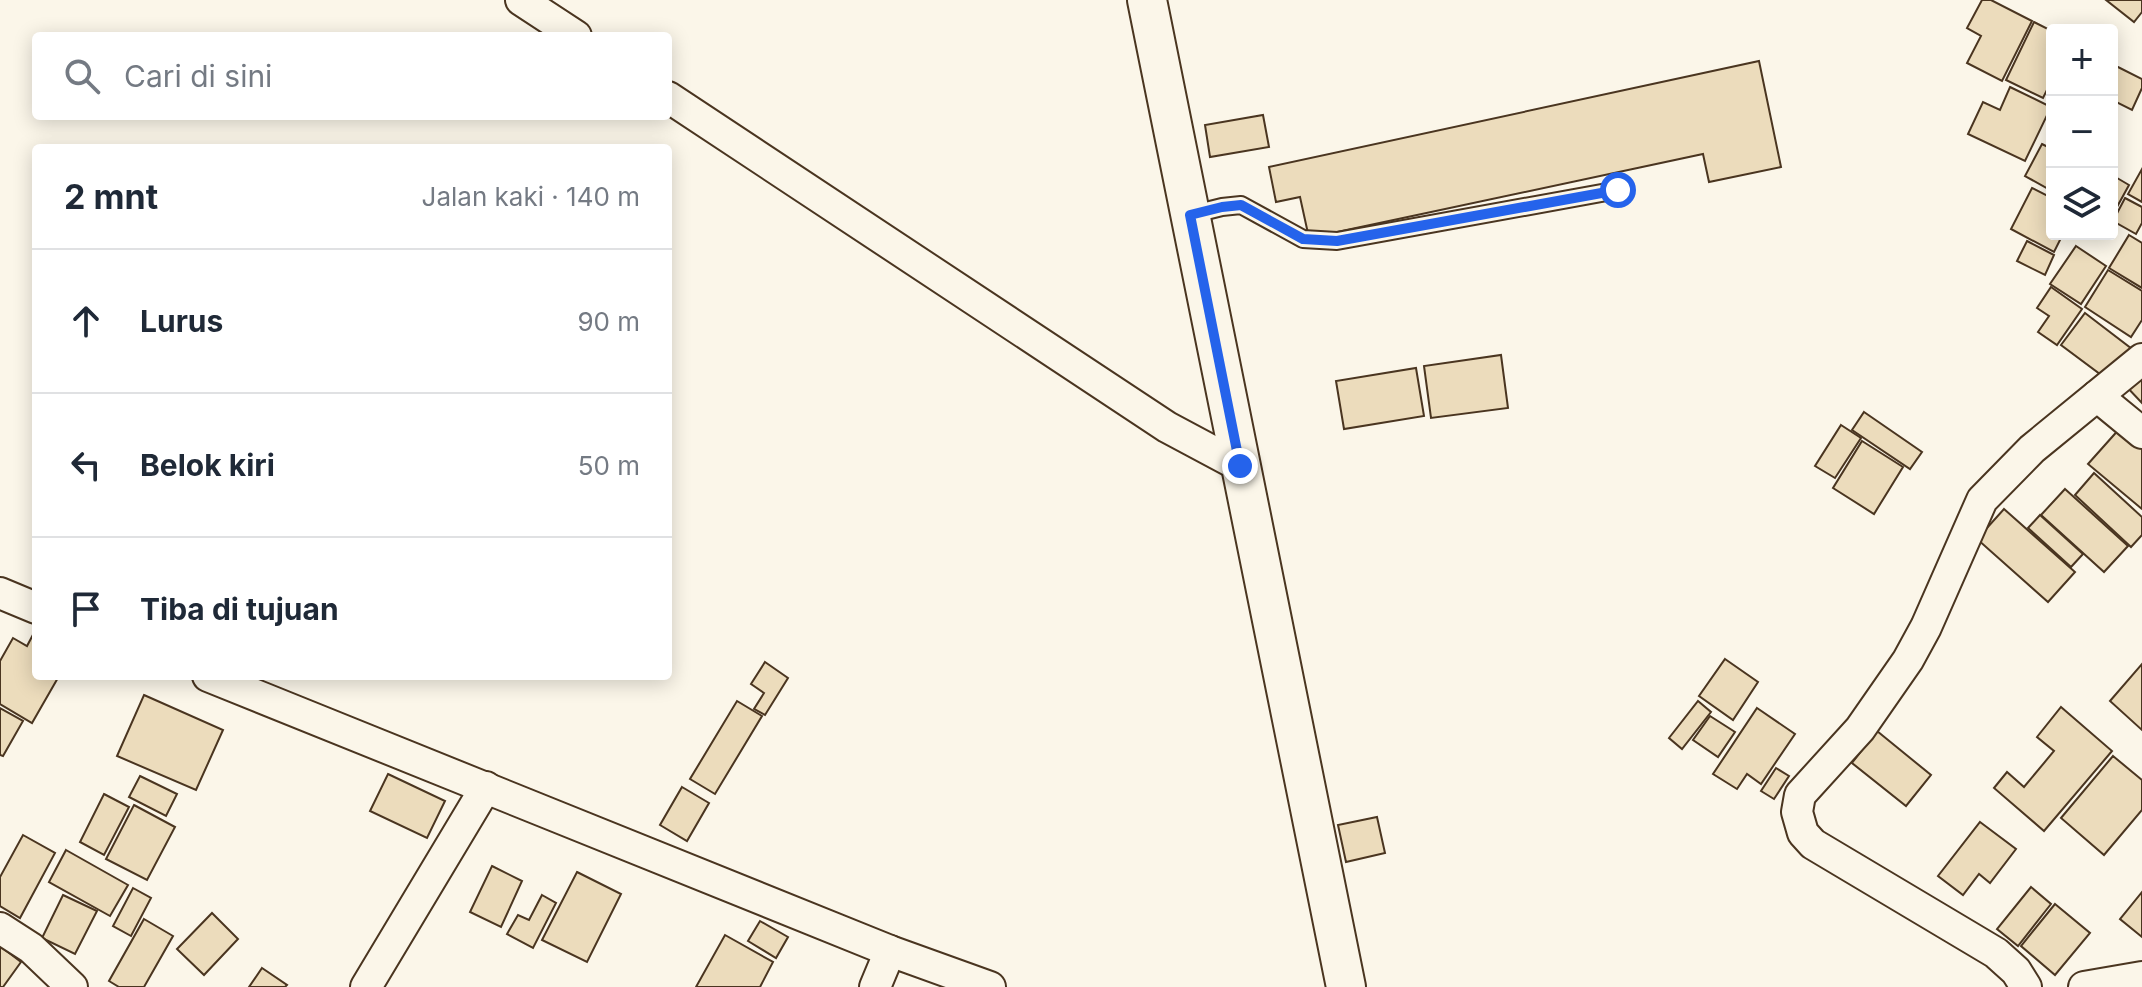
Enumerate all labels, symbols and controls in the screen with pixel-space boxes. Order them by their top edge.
map controls [2046,24,2118,240]
button: + [2046,24,2118,96]
search box [32,32,672,120]
icon: search [60,54,104,98]
text: Cari di sini [124,58,272,94]
button: − [2046,96,2118,168]
button: layers [2046,168,2118,240]
route start [1600,172,1636,208]
text: 2 mnt [64,176,158,217]
text: Jalan kaki · 140 m [422,181,640,212]
icon: ahead [64,299,108,343]
text: Lurus [140,303,223,339]
text: 90 m [577,306,640,337]
icon: left [64,443,108,487]
text: Belok kiri [140,447,275,483]
route end [1222,448,1258,484]
text: 50 m [578,450,640,481]
icon: arrive [64,587,108,631]
text: Tiba di tujuan [140,591,339,627]

